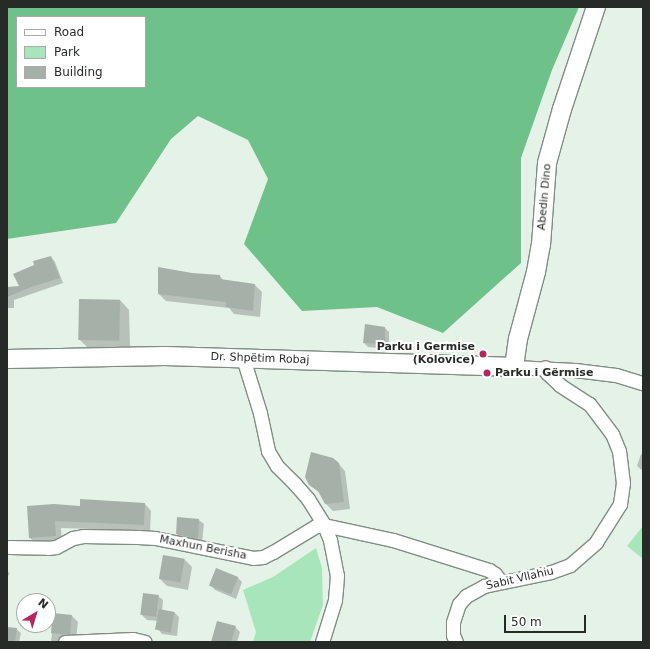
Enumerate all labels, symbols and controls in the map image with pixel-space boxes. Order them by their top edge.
legend [16,16,146,88]
text: Road [54,25,84,39]
text: Park [54,45,80,59]
text: Building [54,65,103,79]
street label: Abedin Dino [536,163,554,231]
place label: Parku i Germise (Kolovice) [377,341,475,367]
marker: Parku i Germise (Kolovice) [478,349,488,359]
street label: Dr. Shpëtim Robaj [210,351,310,367]
place label: Parku i Gërmise [495,366,593,380]
marker: Parku i Gërmise [482,368,492,378]
street label: Maxhun Berisha [158,533,248,563]
street label: Sabit Vllahiu [485,565,555,593]
north arrow [16,593,56,633]
text: N [35,596,51,612]
scale bar [506,607,588,633]
text: 50 m [511,615,542,629]

